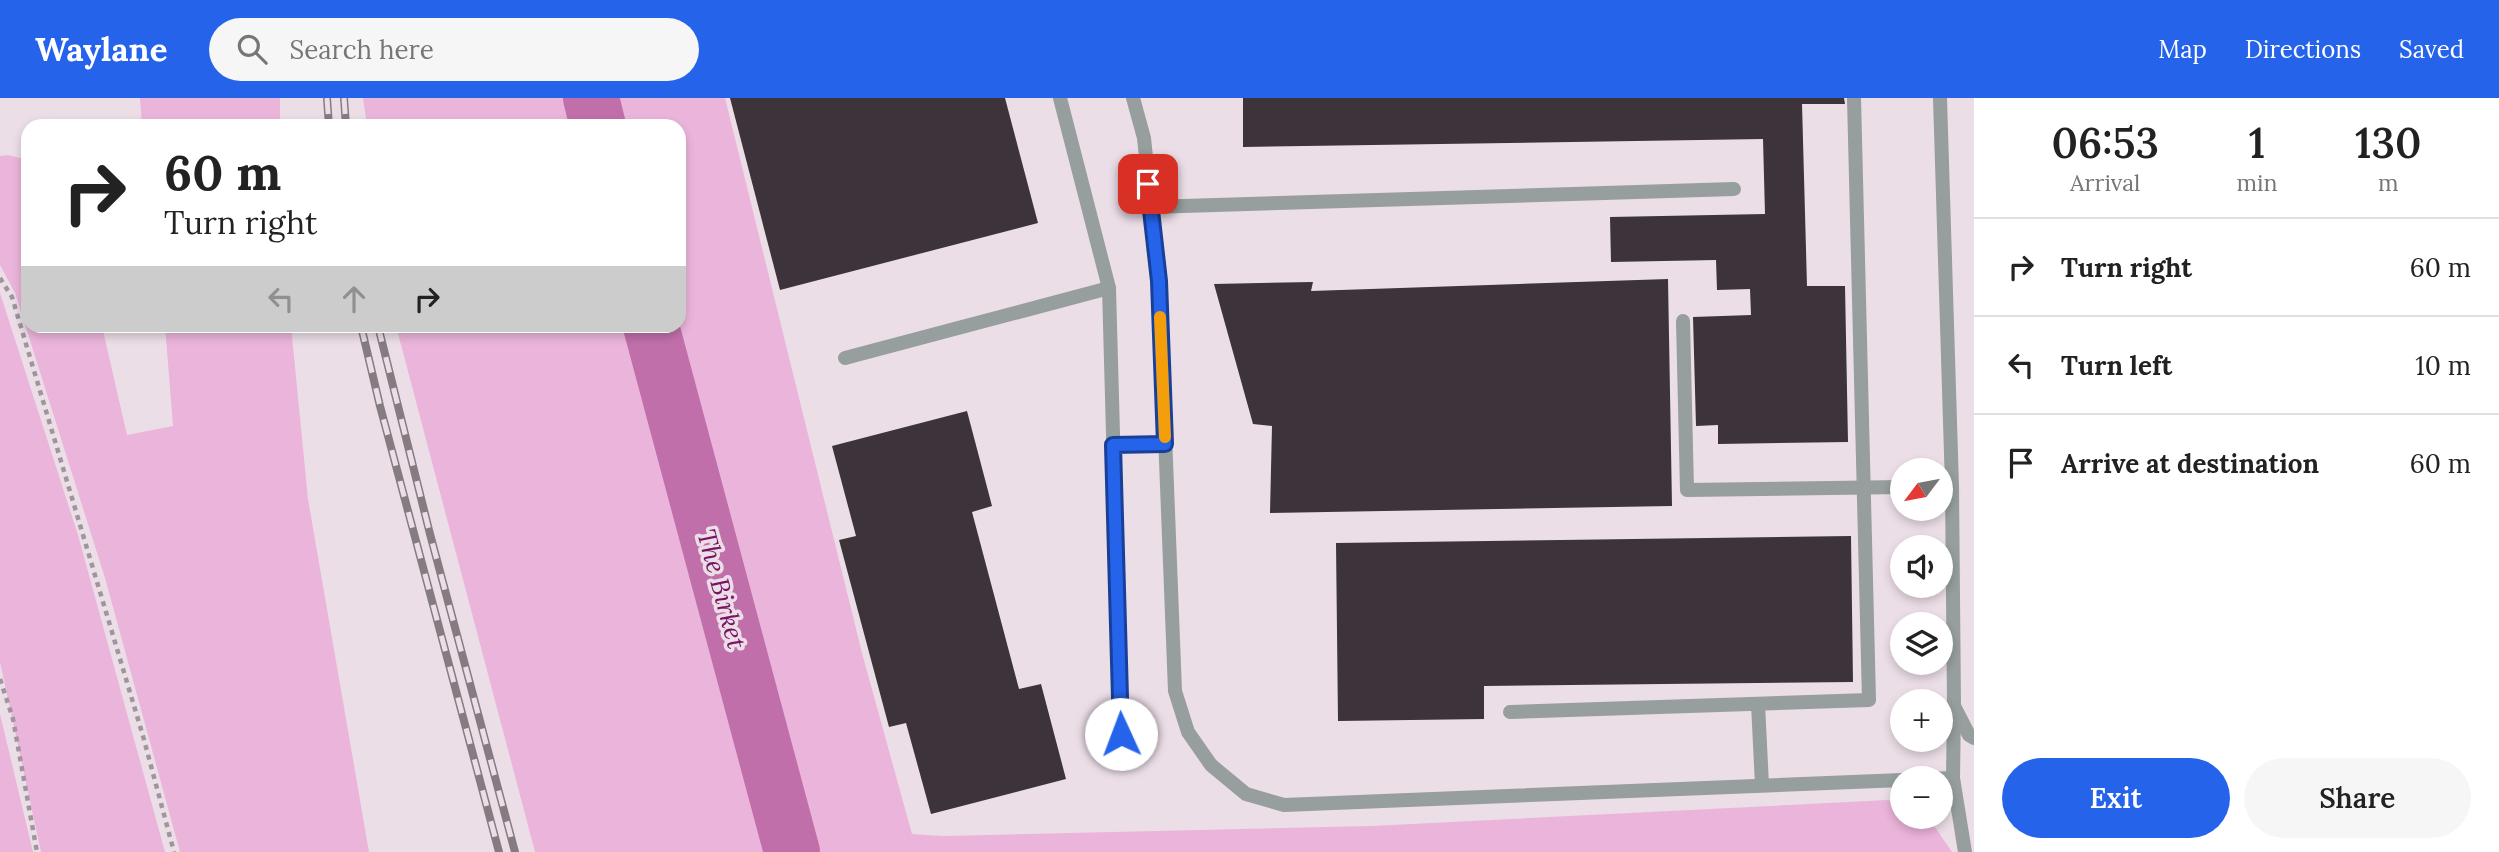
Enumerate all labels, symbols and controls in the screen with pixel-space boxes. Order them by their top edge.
search box [209,18,699,81]
text: Waylane [35,28,167,70]
icon: search [233,30,271,68]
text: Search here [289,33,434,66]
text: Map [2158,34,2207,65]
text: Directions [2245,34,2361,65]
text: Saved [2399,34,2464,65]
text: 06:53 [2052,116,2159,170]
text: 1 [2249,116,2265,170]
text: 130 [2355,116,2421,170]
text: 60 m [164,141,281,203]
icon: right [49,147,140,238]
pin [1118,154,1178,214]
icon: arrive [1129,165,1167,203]
text: Arrival [2070,168,2140,197]
text: min [2236,168,2277,197]
text: m [2378,168,2398,197]
text: Turn right [164,202,317,243]
icon: right [2002,248,2040,286]
text: Turn right [2061,251,2192,284]
text: 60 m [2410,251,2471,284]
icon: left [262,280,300,318]
icon: ahead [335,280,373,318]
icon: right [408,280,446,318]
icon: left [2002,346,2040,384]
text: Turn left [2061,349,2172,382]
text: 10 m [2415,349,2471,382]
icon: arrive [2002,444,2040,482]
text: Arrive at destination [2061,447,2319,480]
text: 60 m [2410,447,2471,480]
north arrow [1890,458,1953,522]
map controls [1890,458,1953,829]
water label: The Birket [690,526,754,653]
button: sound [1890,535,1953,598]
button: layers [1890,612,1953,675]
button: + [1890,689,1953,752]
position arrow [1084,697,1158,771]
button: Exit [2002,758,2230,838]
button: Share [2244,758,2471,838]
button: − [1890,766,1953,829]

